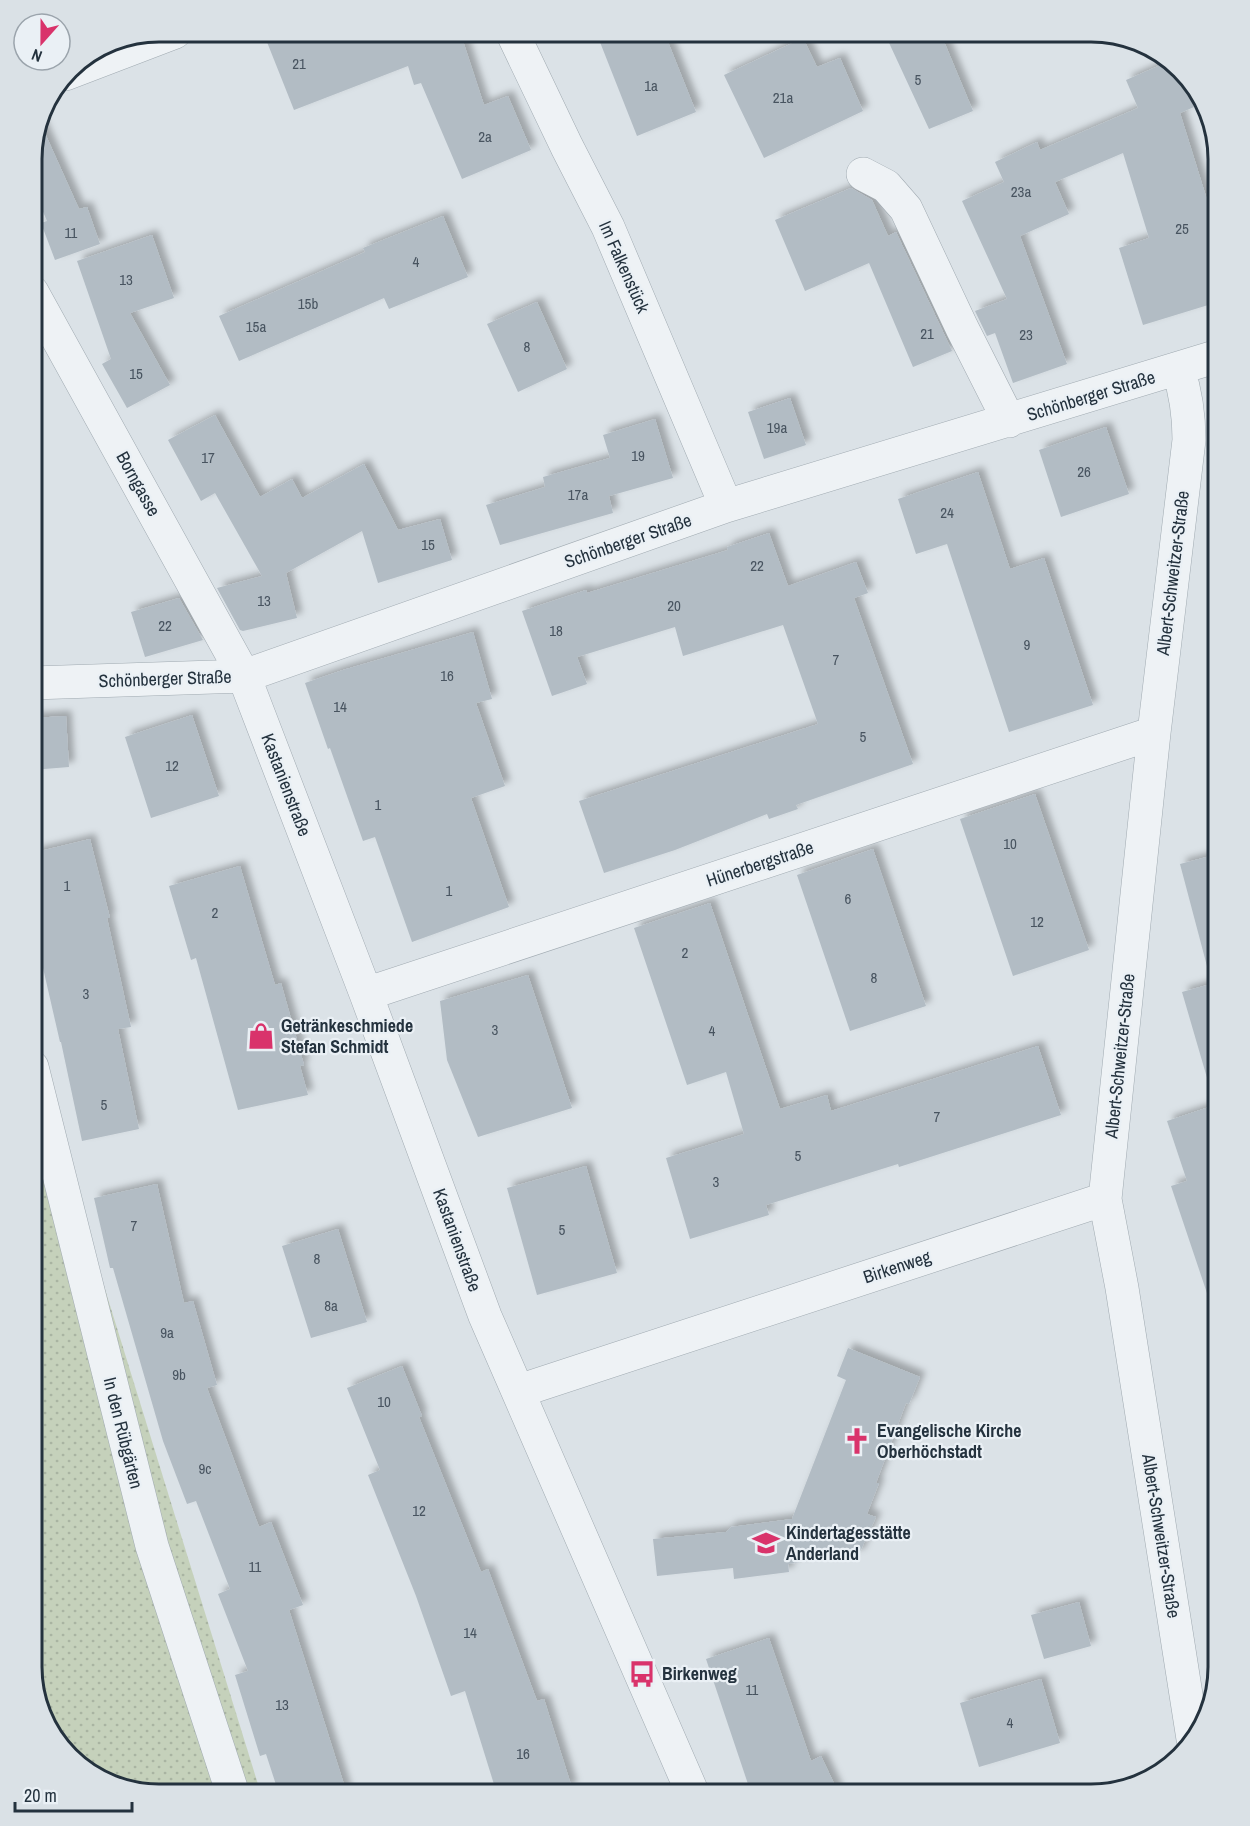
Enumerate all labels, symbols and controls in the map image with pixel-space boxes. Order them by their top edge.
north arrow [12,12,72,72]
text: N [28,44,45,68]
house number: 21 [292,53,306,74]
house number: 5 [915,69,922,90]
house number: 1a [644,75,658,96]
house number: 21a [773,87,793,108]
house number: 2a [478,126,492,147]
house number: 23a [1011,181,1031,202]
street label: Im Falkenstück [593,217,656,317]
house number: 25 [1175,218,1189,239]
house number: 11 [65,222,78,243]
house number: 4 [413,251,420,272]
house number: 13 [119,269,133,290]
house number: 15b [298,293,318,314]
house number: 15a [246,316,266,337]
house number: 21 [920,323,934,344]
house number: 23 [1019,324,1033,345]
house number: 8 [524,336,531,357]
house number: 15 [129,363,143,384]
street label: Schönberger Straße [1024,364,1158,427]
house number: 19a [767,417,787,438]
house number: 19 [631,445,645,466]
street label: Borngasse [110,447,166,521]
house number: 17 [201,447,215,468]
house number: 26 [1077,461,1091,482]
house number: 17a [568,484,588,505]
street label: Albert-Schweitzer-Straße [1150,489,1195,658]
house number: 24 [940,502,954,523]
street label: Schönberger Straße [561,507,695,574]
house number: 15 [421,534,435,555]
house number: 22 [750,555,764,576]
house number: 13 [257,590,271,611]
house number: 20 [667,595,681,616]
house number: 22 [158,615,172,636]
house number: 18 [549,620,563,641]
house number: 9 [1024,634,1031,655]
house number: 7 [833,649,840,670]
street label: Schönberger Straße [98,664,232,693]
house number: 16 [440,665,454,686]
house number: 14 [333,696,347,717]
house number: 5 [860,726,867,747]
street label: Kastanienstraße [255,730,318,840]
house number: 12 [165,755,179,776]
house number: 1 [375,794,382,815]
house number: 10 [1003,833,1017,854]
street label: Hünerbergstraße [703,834,817,893]
house number: 1 [64,875,71,896]
house number: 1 [446,880,453,901]
house number: 6 [845,888,852,909]
house number: 2 [212,902,219,923]
house number: 12 [1030,911,1044,932]
house number: 2 [682,942,689,963]
house number: 8 [871,967,878,988]
street label: Albert-Schweitzer-Straße [1098,972,1141,1141]
house number: 3 [83,983,90,1004]
place label: Getränkeschmiede Stefan Schmidt [281,1013,413,1059]
house number: 3 [492,1019,499,1040]
house number: 4 [709,1020,716,1041]
shop icon: Getränkeschmiede Stefan Schmidt [246,1021,276,1051]
house number: 5 [101,1094,108,1115]
house number: 7 [934,1106,941,1127]
house number: 5 [795,1145,802,1166]
house number: 3 [713,1171,720,1192]
street label: Kastanienstraße [427,1185,488,1295]
house number: 7 [131,1215,138,1236]
house number: 5 [559,1219,566,1240]
street label: Birkenweg [860,1244,935,1289]
house number: 8 [314,1248,321,1269]
house number: 8a [324,1295,338,1316]
house number: 9a [160,1322,174,1343]
house number: 9b [172,1364,186,1385]
street label: In den Rübgärten [98,1375,149,1491]
house number: 10 [377,1391,391,1412]
place label: Evangelische Kirche Oberhöchstadt [877,1418,1021,1464]
church icon: Evangelische Kirche Oberhöchstadt [842,1426,872,1456]
street label: Albert-Schweitzer-Straße [1136,1451,1187,1620]
house number: 9c [199,1458,212,1479]
house number: 12 [412,1500,426,1521]
place label: Kindertagesstätte Anderland [786,1520,911,1566]
school or university icon: Kindertagesstätte Anderland [751,1528,781,1558]
house number: 11 [249,1556,262,1577]
house number: 14 [463,1622,477,1643]
bus stop icon: Birkenweg [627,1659,657,1689]
place label: Birkenweg [662,1661,737,1686]
house number: 11 [746,1679,759,1700]
house number: 13 [275,1694,289,1715]
house number: 4 [1007,1712,1014,1733]
house number: 16 [516,1743,530,1764]
scale bar [15,1775,132,1813]
text: 20 m [24,1783,57,1808]

